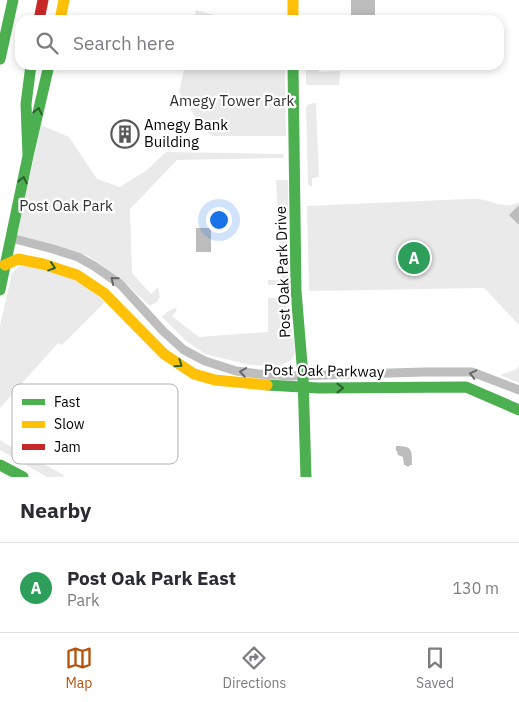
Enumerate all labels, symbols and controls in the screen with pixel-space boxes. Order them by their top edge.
search box [15,15,504,70]
icon: search [33,29,61,57]
text: Search here [73,31,175,55]
park label: Amegy Tower Park [170,91,295,110]
one-way arrow [32,106,43,115]
place label: Amegy Bank Building [144,115,228,151]
building icon: Amegy Bank Building [110,119,140,149]
one-way arrow [17,175,28,184]
park label: Post Oak Park [19,196,113,215]
street label: Post Oak Park Drive [271,206,294,338]
your location [206,207,232,233]
pin: A [398,239,430,277]
one-way arrow [47,261,56,271]
one-way arrow [111,277,120,285]
one-way arrow [173,358,183,367]
street label: Post Oak Parkway [264,360,385,381]
one-way arrow [239,367,247,378]
one-way arrow [469,369,478,380]
one-way arrow [336,383,344,393]
legend [12,384,178,464]
text: Fast [54,393,80,411]
text: Slow [54,415,85,433]
text: Jam [54,438,81,456]
text: Nearby [20,496,91,524]
text: Post Oak Park East [67,566,236,590]
text: A [31,578,41,598]
text: 130 m [452,578,499,598]
text: Park [67,590,99,610]
tab: Map [65,644,93,692]
tab: Directions [223,644,286,692]
tab: Saved [416,644,454,692]

